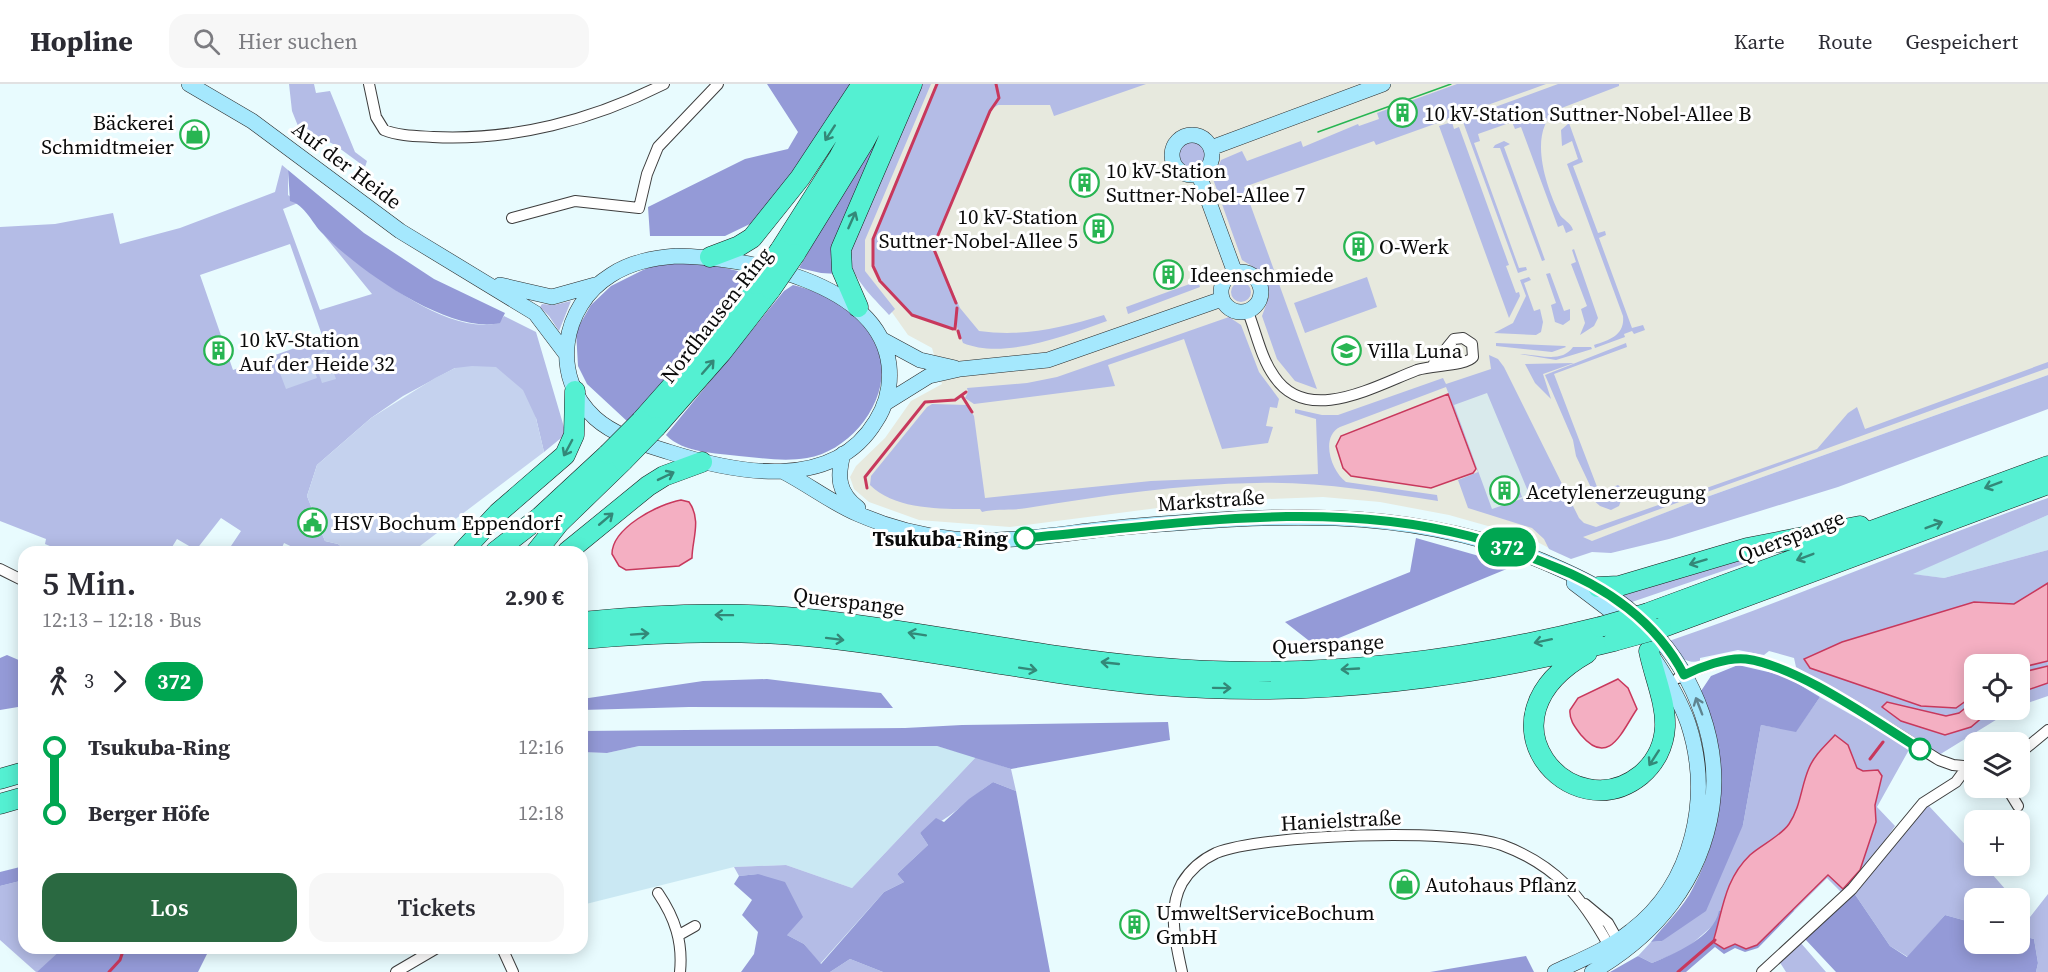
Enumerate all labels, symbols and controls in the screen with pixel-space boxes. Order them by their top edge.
search box [169,14,589,68]
text: Hopline [30,22,133,60]
icon: search [190,25,223,58]
text: Hier suchen [238,26,358,56]
text: Karte [1734,27,1785,56]
text: Route [1818,27,1872,56]
text: Gespeichert [1905,27,2018,56]
building icon: 10 kV-Station Suttner-Nobel-Allee B [1387,97,1419,129]
place label: 10 kV-Station Suttner-Nobel-Allee B [1424,99,1751,128]
place label: Bäckerei Schmidtmeier [41,108,174,161]
street label: Auf der Heide [286,114,408,216]
shop icon: Bäckerei Schmidtmeier [179,118,211,150]
one-way arrow [823,124,836,141]
place label: 10 kV-Station Suttner-Nobel-Allee 7 [1106,156,1305,209]
building icon: 10 kV-Station Suttner-Nobel-Allee 7 [1069,166,1101,198]
place label: 10 kV-Station Suttner-Nobel-Allee 5 [879,202,1078,255]
one-way arrow [847,211,858,229]
building icon: 10 kV-Station Suttner-Nobel-Allee 5 [1083,212,1115,244]
building icon: O-Werk [1342,230,1374,262]
place label: O-Werk [1379,232,1449,261]
street label: Nordhausen-Ring [654,241,778,389]
building icon: Ideenschmiede [1153,258,1185,290]
place label: Ideenschmiede [1190,260,1334,289]
place label: 10 kV-Station Auf der Heide 32 [239,325,395,378]
school or university icon: Villa Luna [1330,334,1362,366]
building icon: 10 kV-Station Auf der Heide 32 [202,335,234,367]
place label: Villa Luna [1367,336,1463,365]
one-way arrow [701,360,715,375]
one-way arrow [562,438,573,456]
one-way arrow [657,469,675,481]
building icon: Acetylenerzeugung [1489,475,1521,507]
place label: Acetylenerzeugung [1526,477,1706,506]
one-way arrow [1984,480,2003,491]
street label: Markstraße [1156,482,1266,518]
street label: Querspange [1733,502,1849,570]
public building icon: HSV Bochum Eppendorf [296,506,328,538]
place label: HSV Bochum Eppendorf [333,508,562,537]
one-way arrow [598,513,614,526]
one-way arrow [1924,519,1943,530]
place label: Tsukuba-Ring [872,524,1009,553]
marker: Tsukuba-Ring [1014,527,1036,549]
line badge: 372 [1472,528,1541,566]
text: 372 [1490,533,1524,562]
one-way arrow [1797,552,1815,563]
one-way arrow [1689,557,1708,568]
text: 5 Min. [42,561,136,606]
street label: Querspange [792,580,906,622]
text: 2.90 € [505,582,564,612]
text: 12:13 – 12:18 · Bus [42,606,201,634]
one-way arrow [714,609,734,620]
street label: Querspange [1271,627,1385,661]
one-way arrow [630,628,650,639]
one-way arrow [908,628,928,639]
one-way arrow [824,634,844,645]
one-way arrow [1533,635,1552,647]
map controls [1964,654,2030,954]
button: locate [1964,654,2030,720]
one-way arrow [1101,657,1121,668]
one-way arrow [1017,663,1037,674]
one-way arrow [1340,663,1360,674]
icon: walk [42,665,75,698]
icon: forward [103,665,136,698]
text: 3 [84,667,94,695]
text: 372 [157,667,191,696]
one-way arrow [1211,682,1231,694]
one-way arrow [1693,697,1704,716]
text: Tsukuba-Ring [88,732,230,762]
button: layers [1964,732,2030,798]
text: 12:16 [518,733,564,761]
unlabelled marker [1909,738,1931,760]
one-way arrow [1648,749,1660,766]
text: Berger Höfe [88,798,210,828]
text: 12:18 [518,799,564,827]
street label: Hanielstraße [1280,802,1402,838]
button: + [1964,810,2030,876]
shop icon: Autohaus Pflanz [1388,868,1420,900]
place label: Autohaus Pflanz [1425,870,1577,899]
button: Los [42,873,297,942]
button: Tickets [309,873,564,942]
button: − [1964,888,2030,954]
place label: UmweltServiceBochum GmbH [1156,898,1375,951]
building icon: UmweltServiceBochum GmbH [1119,908,1151,940]

